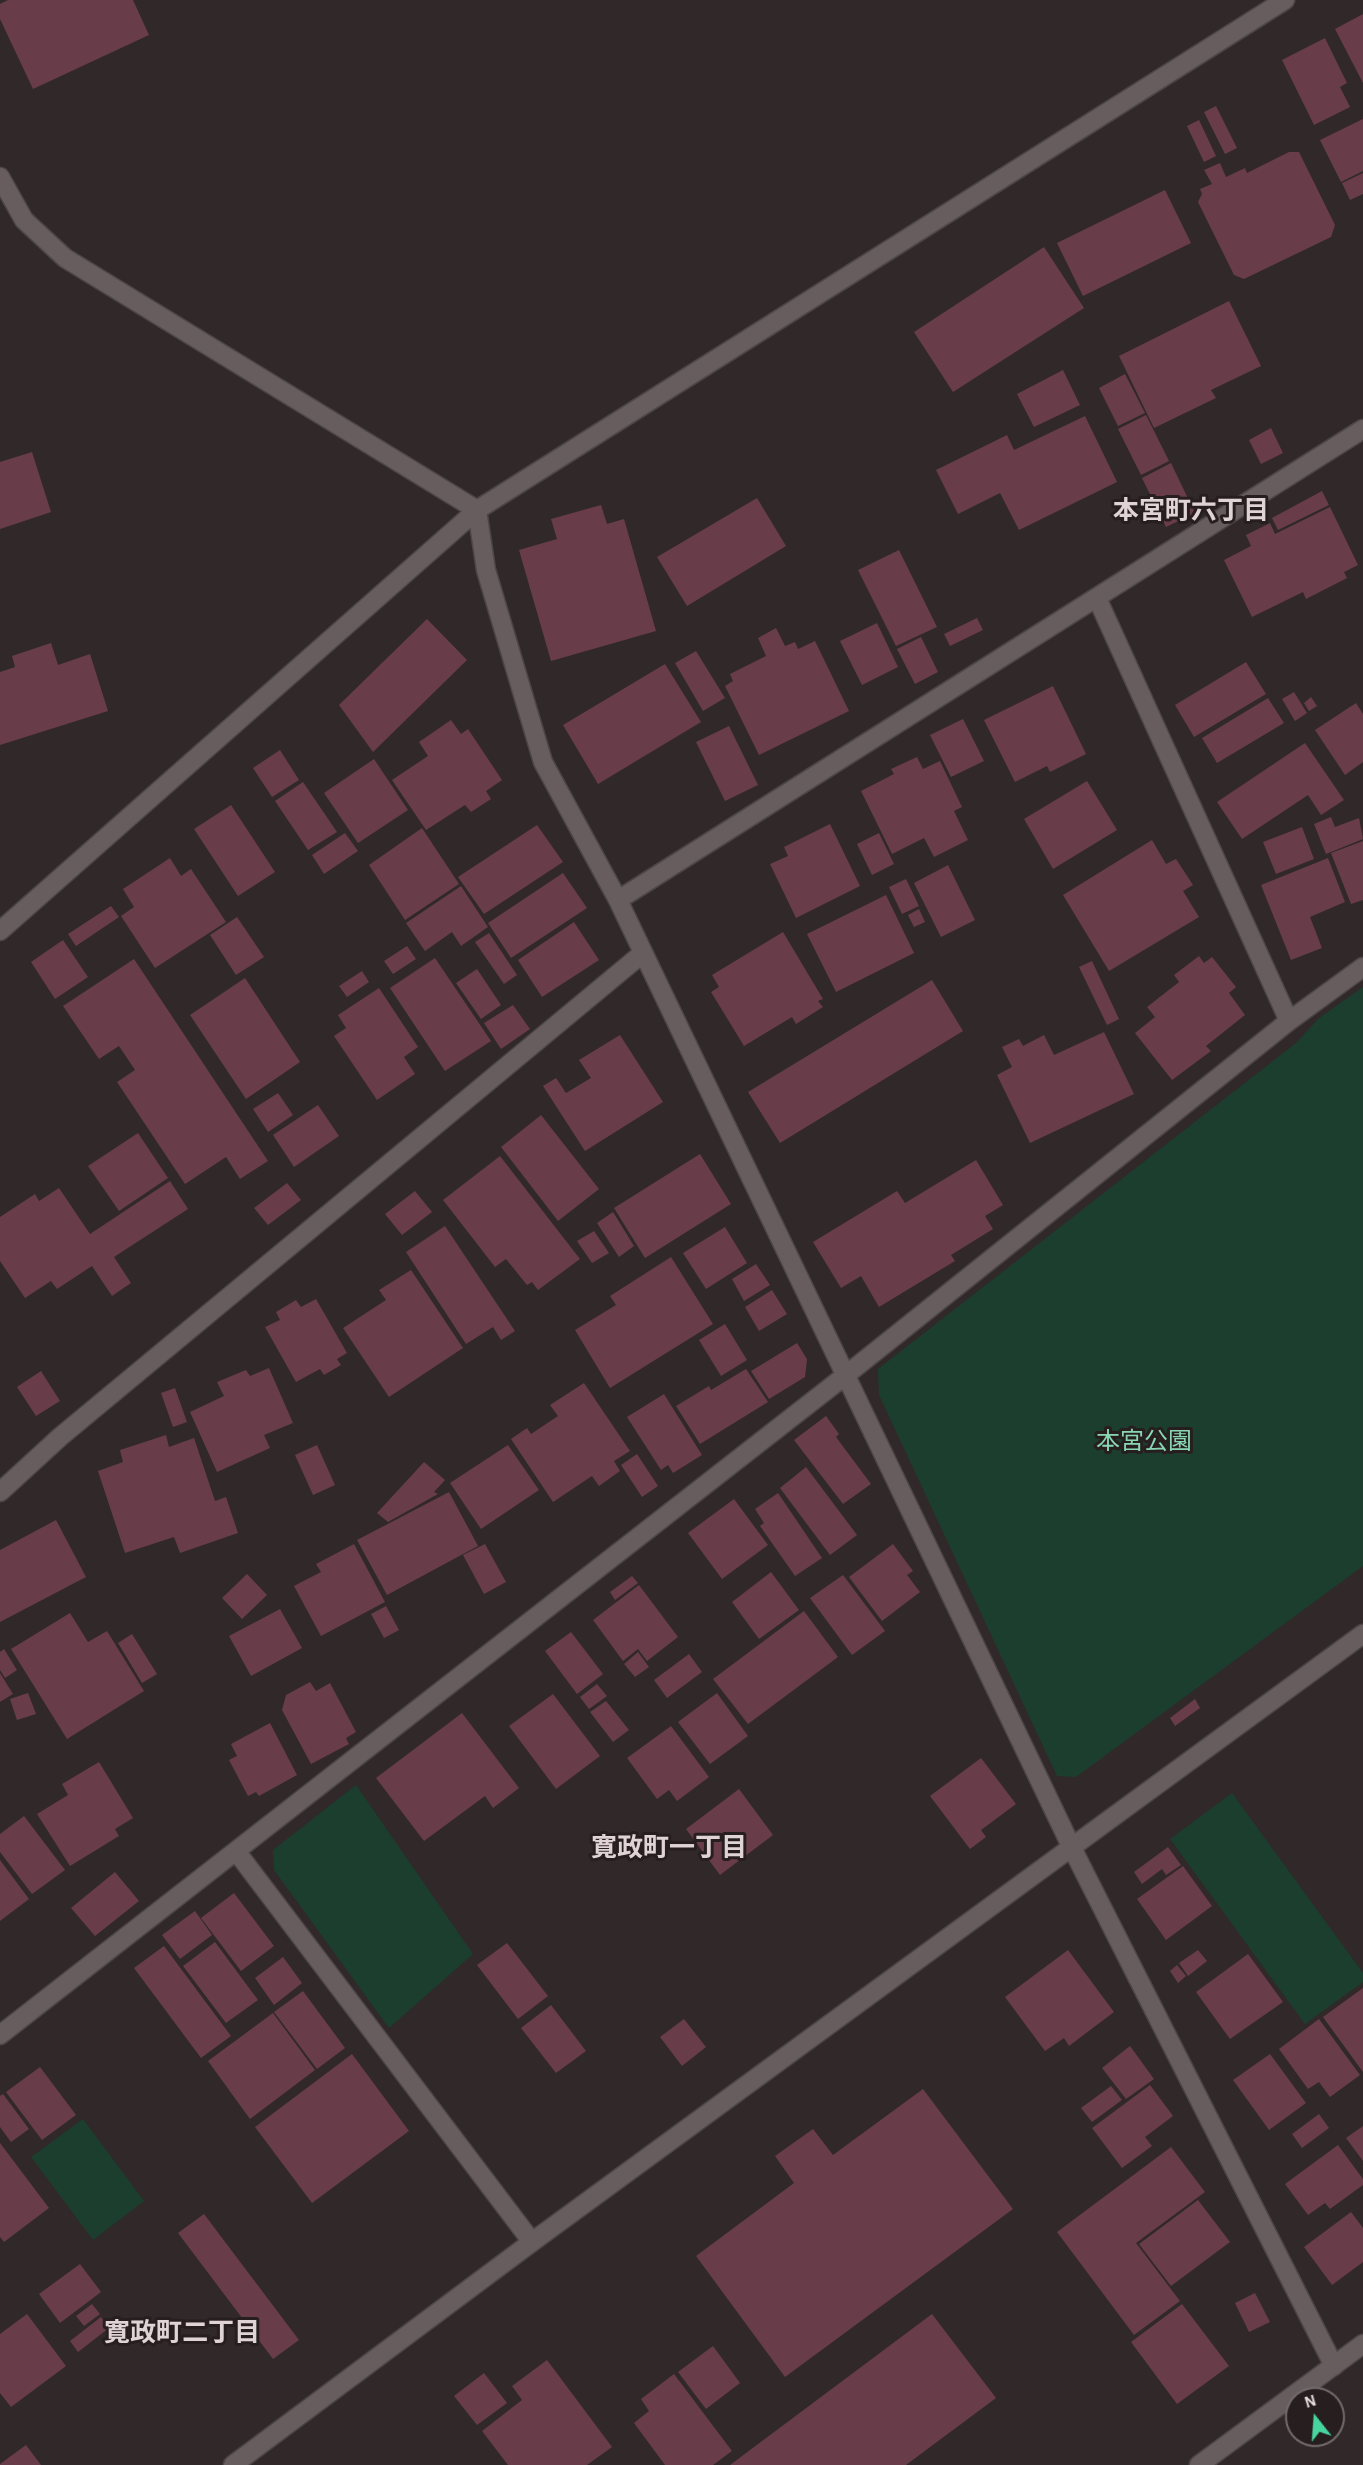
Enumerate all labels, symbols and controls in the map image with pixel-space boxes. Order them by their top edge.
district label: 本宮町六丁目 [1113,495,1269,527]
park label: 本宮公園 [1096,1428,1192,1456]
district label: 寛政町一丁目 [591,1832,747,1864]
district label: 寛政町二丁目 [104,2317,260,2349]
north arrow [1285,2387,1345,2447]
text: N [1303,2392,1318,2411]

